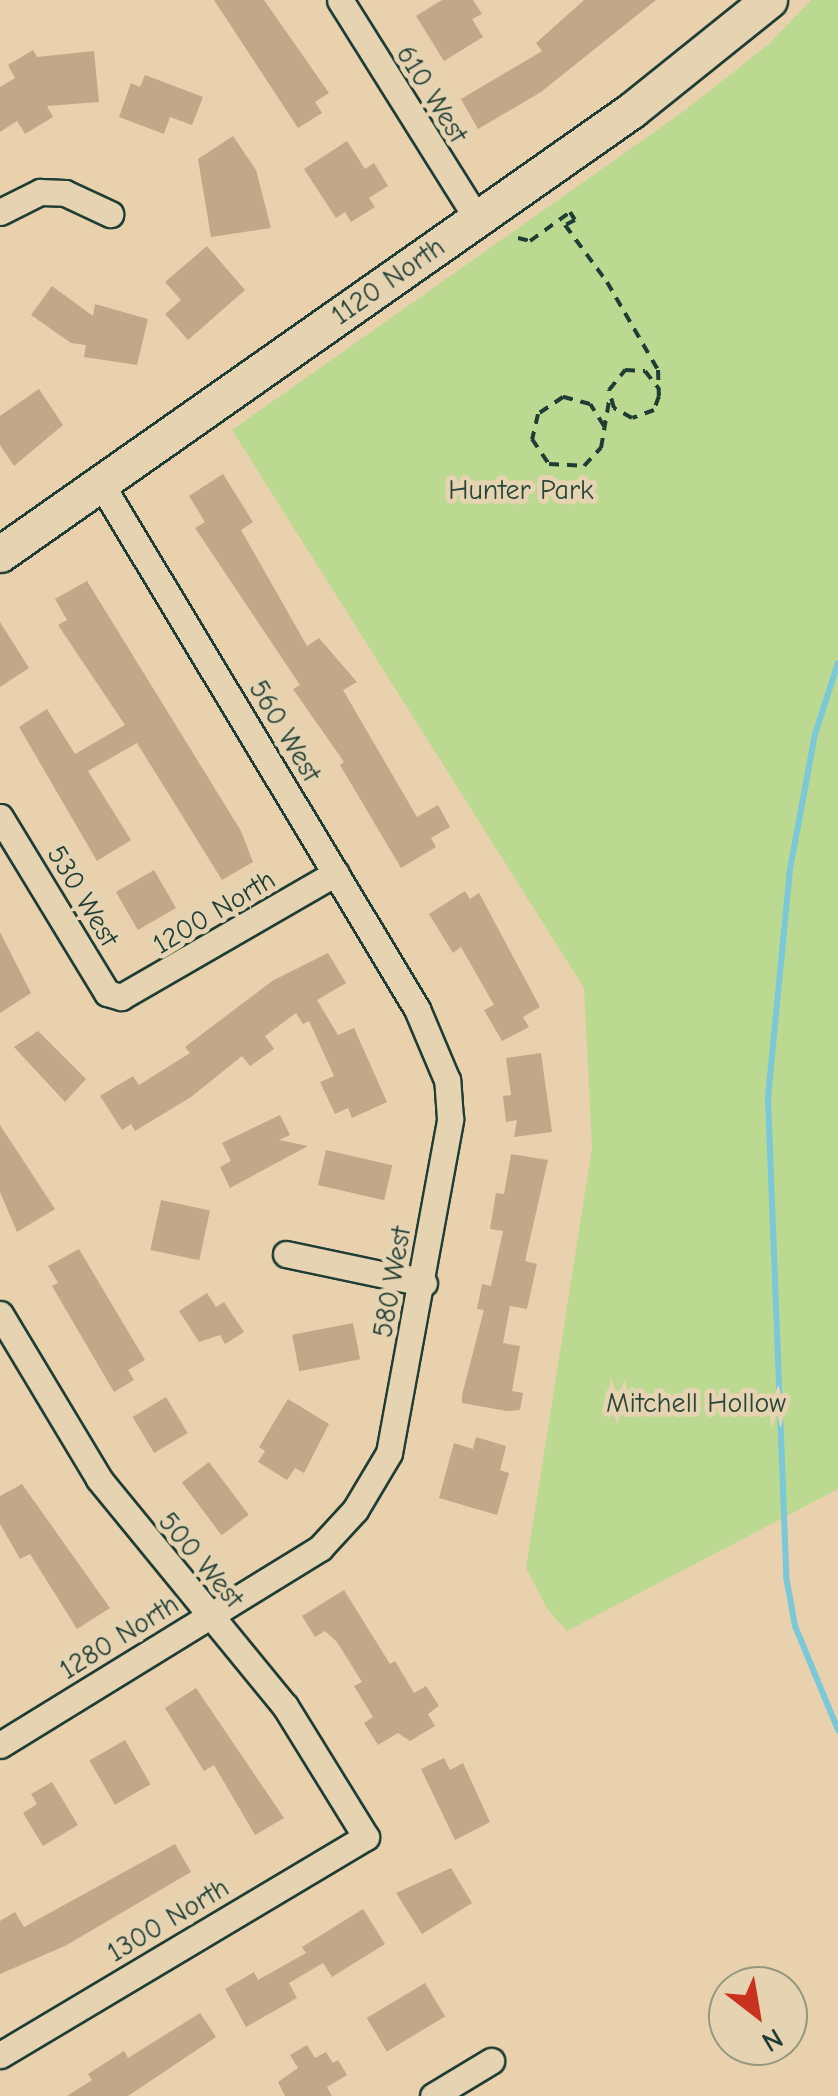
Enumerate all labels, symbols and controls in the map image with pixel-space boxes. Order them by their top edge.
street label: 610 West [389,39,475,149]
street label: 1120 North [325,230,451,332]
park label: Hunter Park [448,473,594,507]
street label: 560 West [242,674,328,788]
street label: 530 West [40,839,126,953]
street label: 1200 North [147,862,281,962]
street label: 580 West [366,1224,418,1340]
park label: Mitchell Hollow [606,1386,786,1420]
street label: 500 West [151,1505,251,1615]
street label: 1280 North [53,1587,185,1687]
street label: 1300 North [101,1871,235,1969]
north arrow [708,1966,808,2066]
text: N [756,2022,788,2058]

